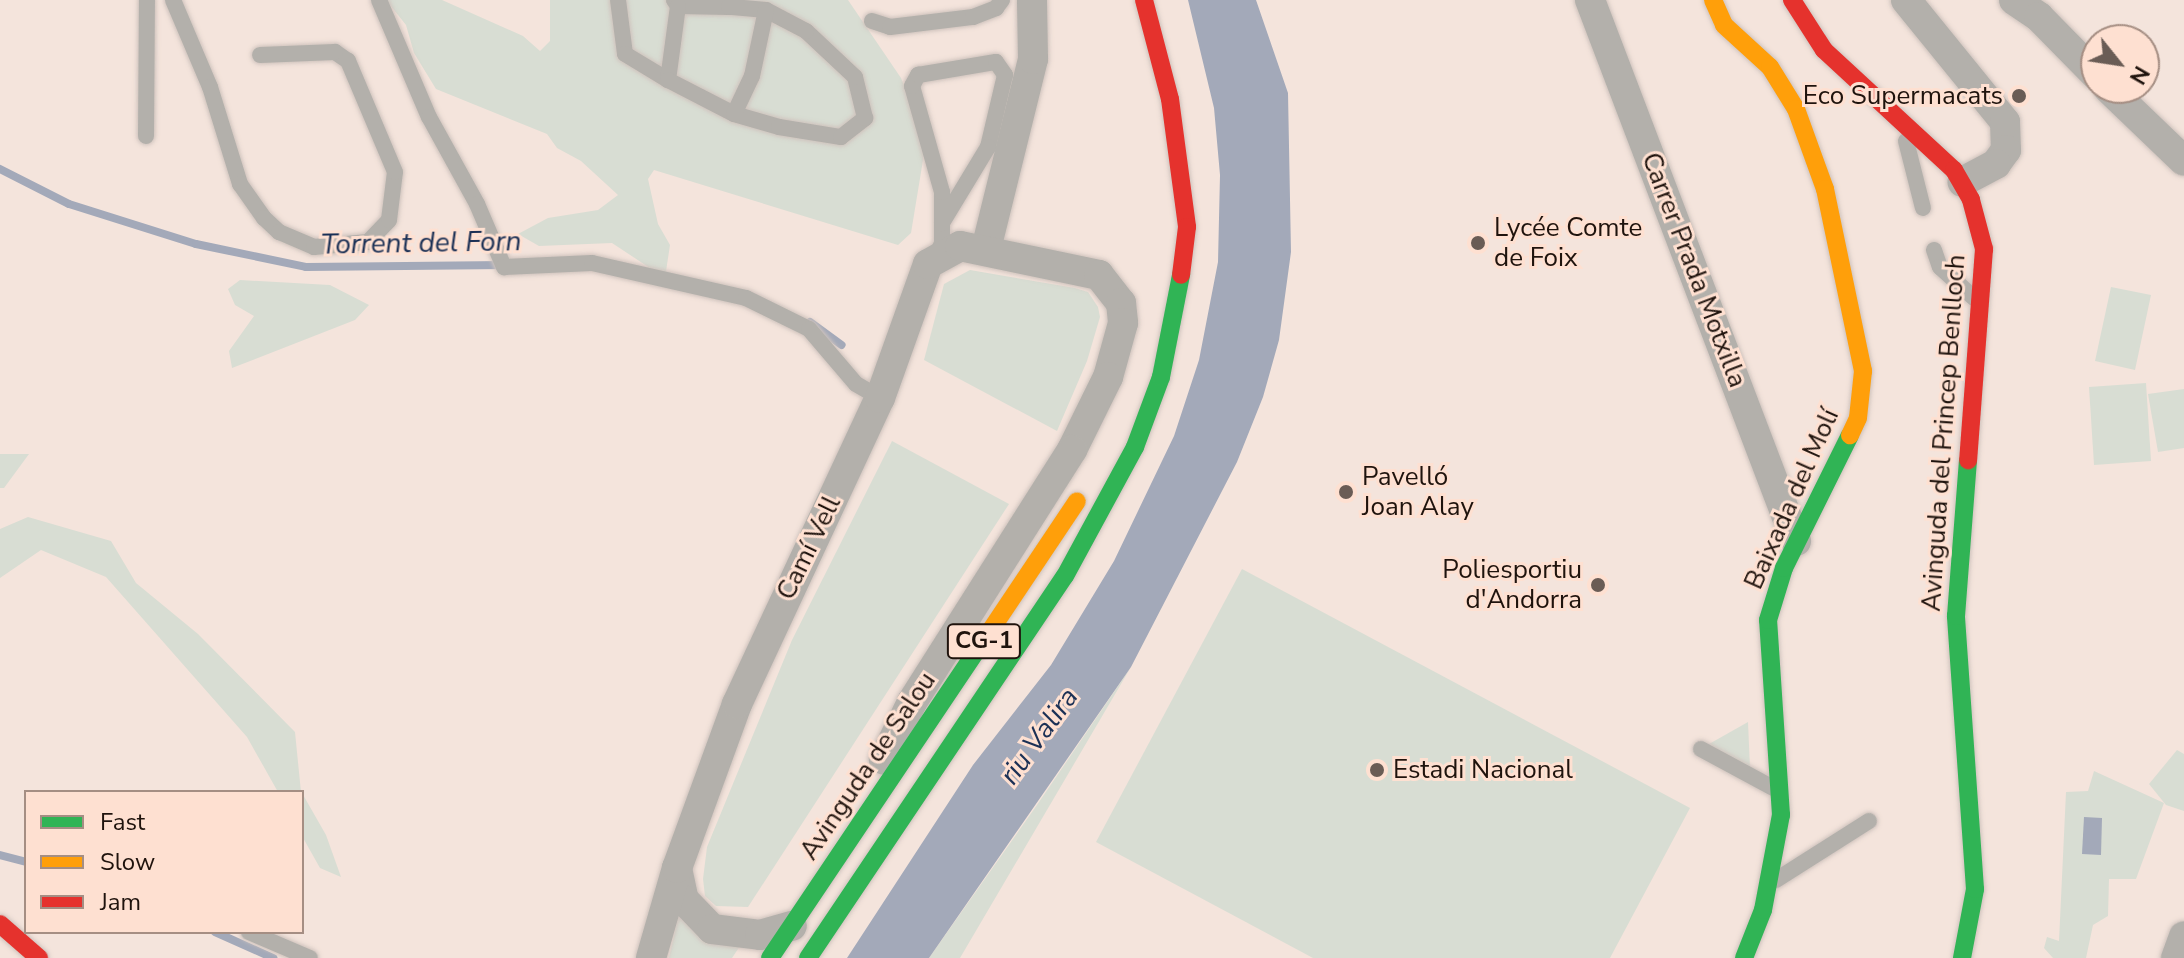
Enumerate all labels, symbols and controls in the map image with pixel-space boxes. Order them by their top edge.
north arrow [2080,24,2160,104]
text: N [2122,60,2156,90]
place label: Eco Supermacats [1803,80,2003,112]
marker: Eco Supermacats [2010,87,2028,105]
street label: Carrer Prada Motxilla [1635,148,1753,392]
place label: Lycée Comte de Foix [1494,212,1642,274]
water label: Torrent del Forn [320,224,522,262]
marker: Lycée Comte de Foix [1469,234,1487,252]
street label: Avinguda del Princep Benlloch [1916,253,1972,613]
street label: Baixada del Molí [1738,404,1846,594]
place label: Pavelló Joan Alay [1362,461,1474,522]
marker: Pavelló Joan Alay [1337,483,1355,501]
street label: Camí Vell [771,491,847,605]
place label: Poliesportiu d'Andorra [1442,554,1582,616]
marker: Poliesportiu d'Andorra [1589,576,1607,594]
road number: CG-1 [946,621,1022,661]
street label: Avinguda de Salou [794,666,942,866]
water label: riu Valira [993,681,1085,791]
place label: Estadi Nacional [1393,754,1573,786]
marker: Estadi Nacional [1368,761,1386,779]
legend [24,790,304,934]
text: Fast [100,806,145,838]
text: Slow [100,846,155,878]
text: Jam [100,886,141,918]

